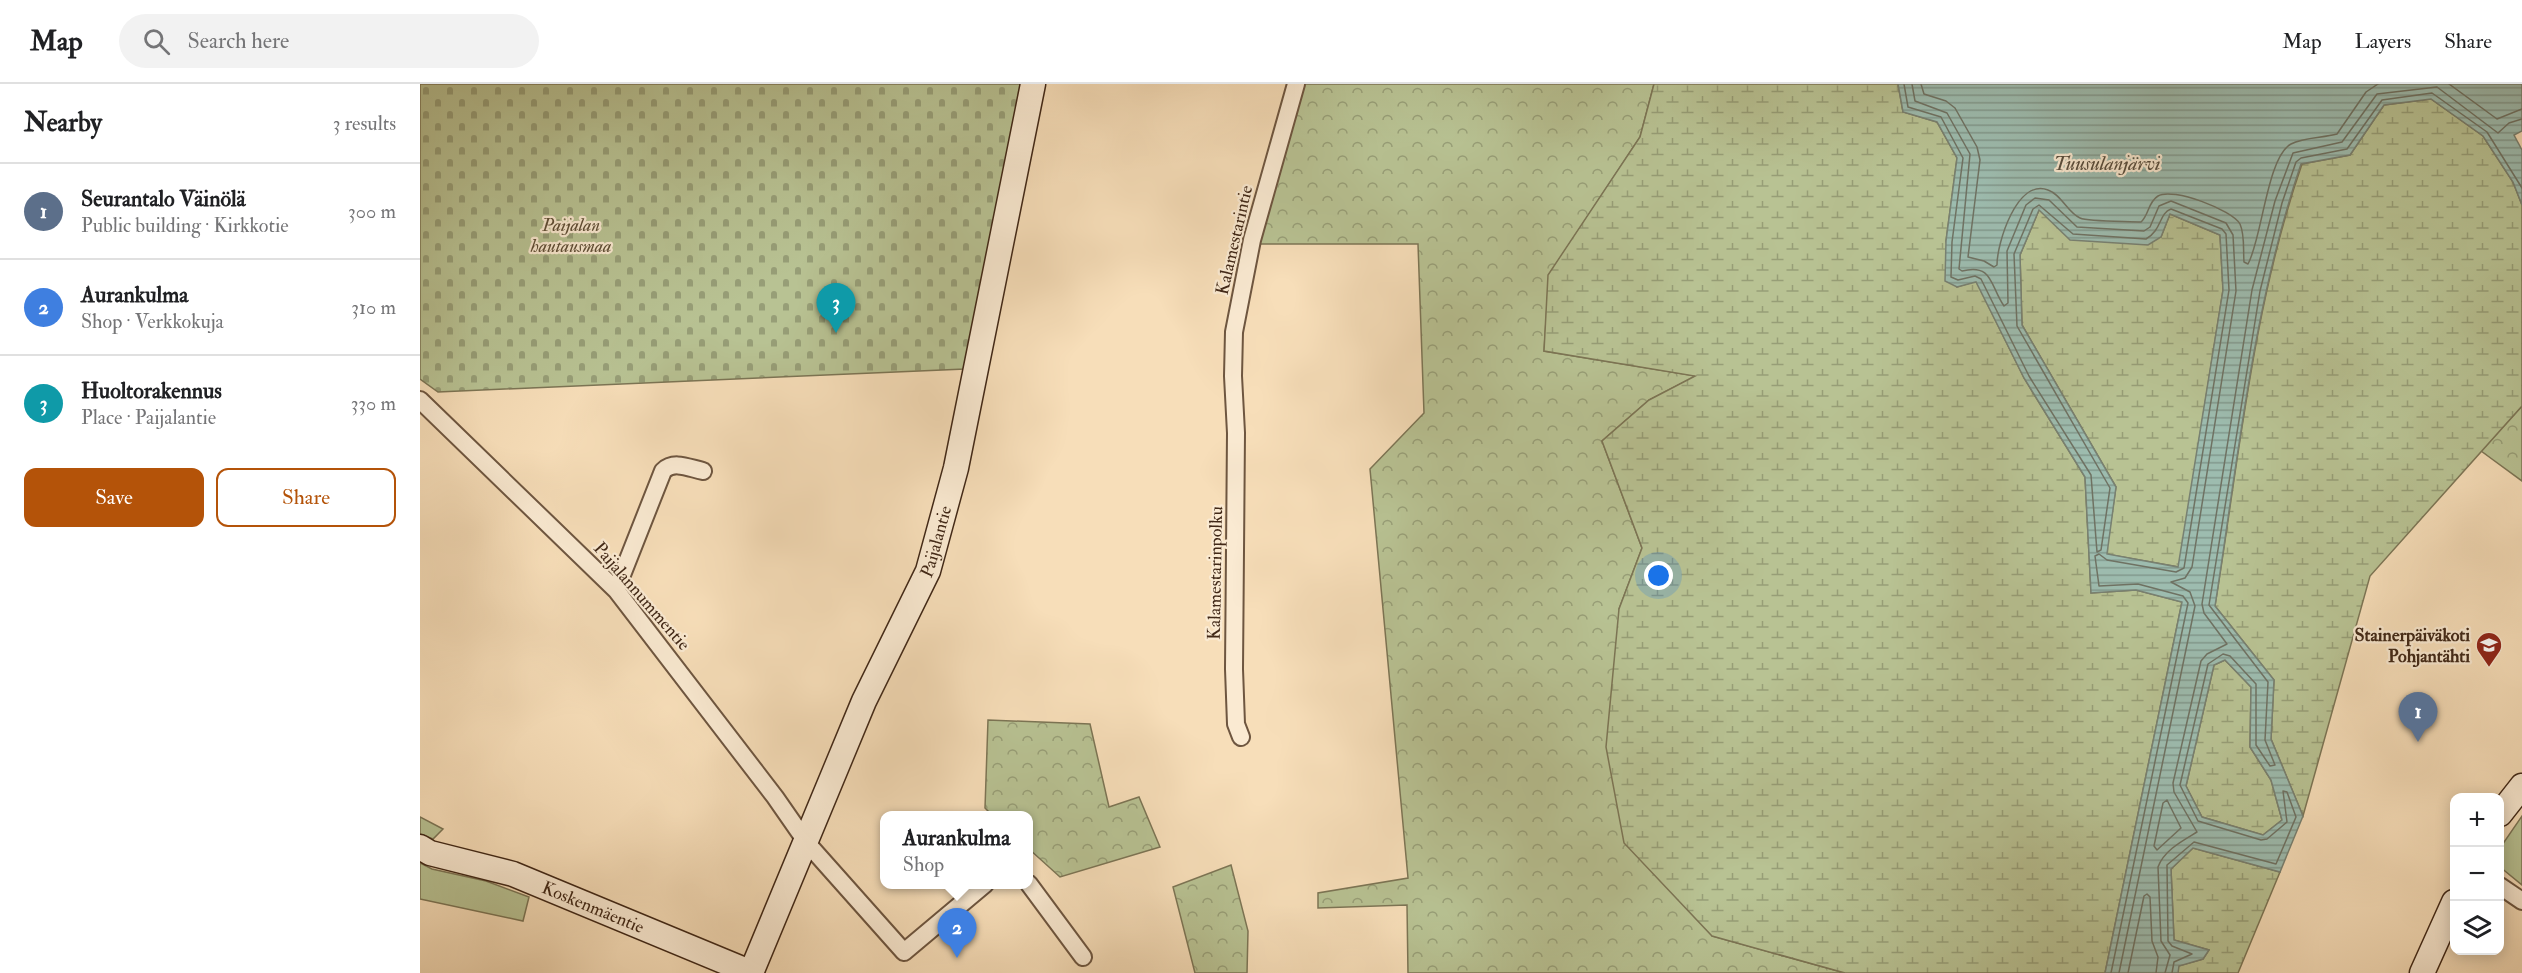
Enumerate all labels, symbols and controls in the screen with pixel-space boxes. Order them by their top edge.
search box [119,14,539,68]
text: Map [30,24,83,59]
icon: search [140,25,173,58]
text: Search here [188,27,289,55]
text: Map [2282,28,2322,55]
text: Layers [2355,28,2411,55]
text: Share [2444,28,2492,55]
text: Nearby [24,107,102,139]
text: 3 results [333,111,396,136]
water label: Tuusulanjärvi [2054,151,2161,176]
street label: Kalamestarintie [1211,183,1258,297]
text: Seurantalo Väinölä [81,185,246,213]
text: 1 [40,199,47,224]
text: 300 m [348,199,396,224]
text: Public building · Kirkkotie [81,213,289,238]
park label: Paijalan hautausmaa [530,214,611,258]
text: Aurankulma [81,281,188,309]
pin: 3 [816,284,856,333]
text: 2 [38,295,49,320]
text: 310 m [351,295,396,320]
text: Shop · Verkkokuja [81,309,224,334]
text: Huoltorakennus [81,377,222,405]
text: 3 [40,391,47,416]
text: 330 m [351,391,396,416]
text: Place · Paijalantie [81,405,216,430]
button: Save [24,468,204,527]
button: Share [216,468,396,527]
street label: Paijalantie [915,503,957,582]
street label: Kalamestarinpolku [1203,506,1228,640]
street label: Paijalannummentie [588,537,695,656]
your location [1644,561,1673,590]
place label: Stainerpäiväkoti Pohjantähti [2355,624,2470,668]
school or university icon: Stainerpäiväkoti Pohjantähti [2474,630,2504,668]
pin: 1 [2398,692,2438,742]
map controls [2450,793,2504,955]
button: + [2450,793,2504,847]
popup [880,811,1033,889]
text: Aurankulma [903,824,1010,852]
button: − [2450,847,2504,901]
text: Shop [903,852,944,877]
street label: Koskenmäentie [538,876,648,939]
button: layers [2450,901,2504,955]
pin: 2 [938,908,976,958]

